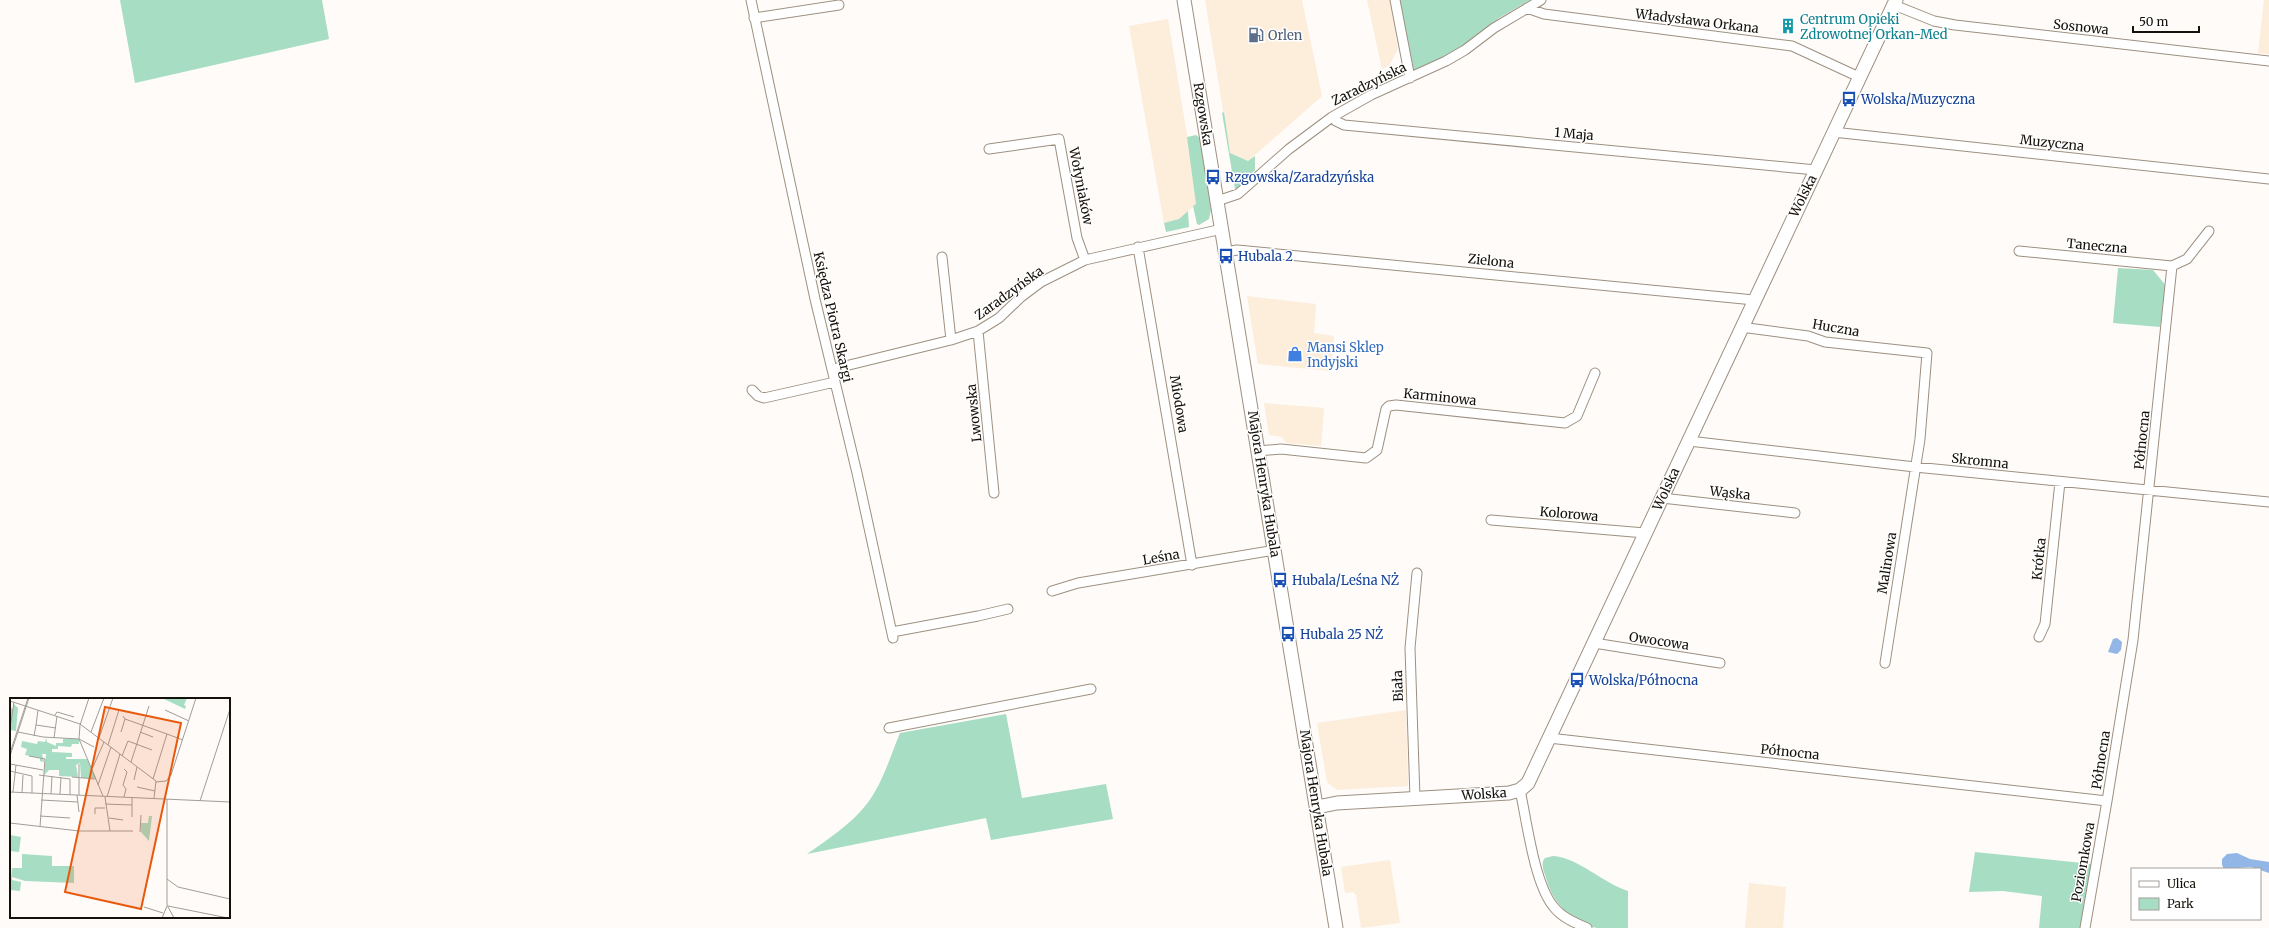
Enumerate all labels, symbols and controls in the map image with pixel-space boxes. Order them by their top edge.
street label: Władysława Orkana [1633,5,1760,37]
scale bar [2133,8,2199,34]
place label: Centrum Opieki Zdrowotnej Orkan-Med [1800,11,1948,43]
text: 50 m [2139,14,2168,29]
street label: Sosnowa [2052,16,2110,38]
building icon: Centrum Opieki Zdrowotnej Orkan-Med [1779,17,1797,35]
fuel station icon: Orlen [1247,26,1265,44]
place label: Orlen [1268,27,1303,44]
street label: Zaradzyńska [1329,59,1409,109]
street label: Rzgowska [1190,81,1216,147]
bus stop icon: Wolska/Muzyczna [1840,90,1858,108]
place label: Wolska/Muzyczna [1860,91,1975,108]
street label: 1 Maja [1554,124,1594,144]
street label: Muzyczna [2019,131,2085,155]
street label: Wołyniaków [1065,145,1097,227]
bus stop icon: Rzgowska/Zaradzyńska [1204,168,1222,186]
place label: Rzgowska/Zaradzyńska [1225,169,1374,186]
street label: Wolska [1785,172,1821,221]
street label: Taneczna [2066,235,2128,257]
bus stop icon: Hubala 2 [1217,247,1235,265]
place label: Hubala 2 [1238,248,1293,265]
street label: Księdza Piotra Skargi [810,250,856,384]
street label: Zielona [1467,250,1515,272]
street label: Zaradzyńska [971,262,1047,324]
street label: Huczna [1811,315,1861,341]
place label: Mansi Sklep Indyjski [1307,339,1384,371]
shop icon: Mansi Sklep Indyjski [1286,345,1304,363]
street label: Miodowa [1166,374,1192,434]
street label: Lwowska [962,383,986,443]
street label: Karminowa [1403,385,1477,409]
street label: Majora Henryka Hubala [1244,409,1284,559]
street label: Północna [2130,410,2154,470]
street label: Skromna [1951,450,2010,472]
street label: Wolska [1648,465,1683,514]
street label: Wąska [1708,482,1751,504]
street label: Kolorowa [1539,503,1599,525]
street label: Malinowa [1874,531,1900,595]
street label: Krótka [2028,537,2050,581]
street label: Leśna [1141,545,1181,569]
bus stop icon: Hubala/Leśna NŻ [1271,571,1289,589]
place label: Hubala/Leśna NŻ [1292,572,1399,589]
bus stop icon: Hubala 25 NŻ [1279,625,1297,643]
place label: Hubala 25 NŻ [1300,626,1383,643]
street label: Owocowa [1628,628,1690,654]
street label: Biała [1389,670,1407,702]
bus stop icon: Wolska/Północna [1568,671,1586,689]
place label: Wolska/Północna [1588,672,1698,689]
inset map [10,698,230,918]
street label: Majora Henryka Hubala [1296,728,1336,878]
street label: Północna [2088,729,2114,791]
street label: Północna [1760,740,1820,764]
street label: Wolska [1460,784,1507,804]
street label: Poziomkowa [2068,821,2098,903]
legend [2131,868,2261,920]
text: Ulica [2167,876,2196,891]
text: Park [2167,896,2194,911]

